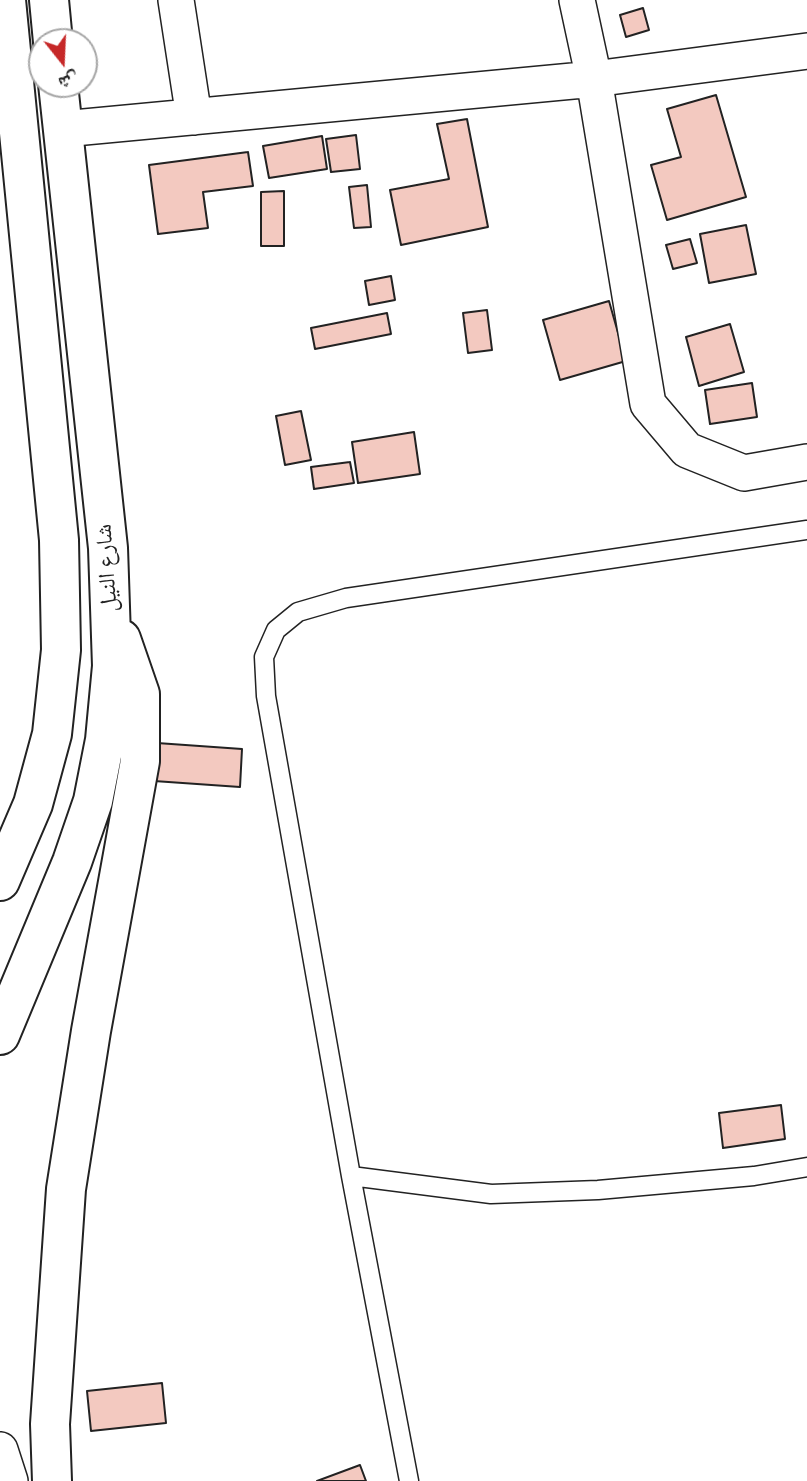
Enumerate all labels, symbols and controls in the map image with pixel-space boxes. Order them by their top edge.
north arrow [28,28,98,98]
text: ش [56,67,82,95]
street label: شارع النيل [90,523,124,613]

